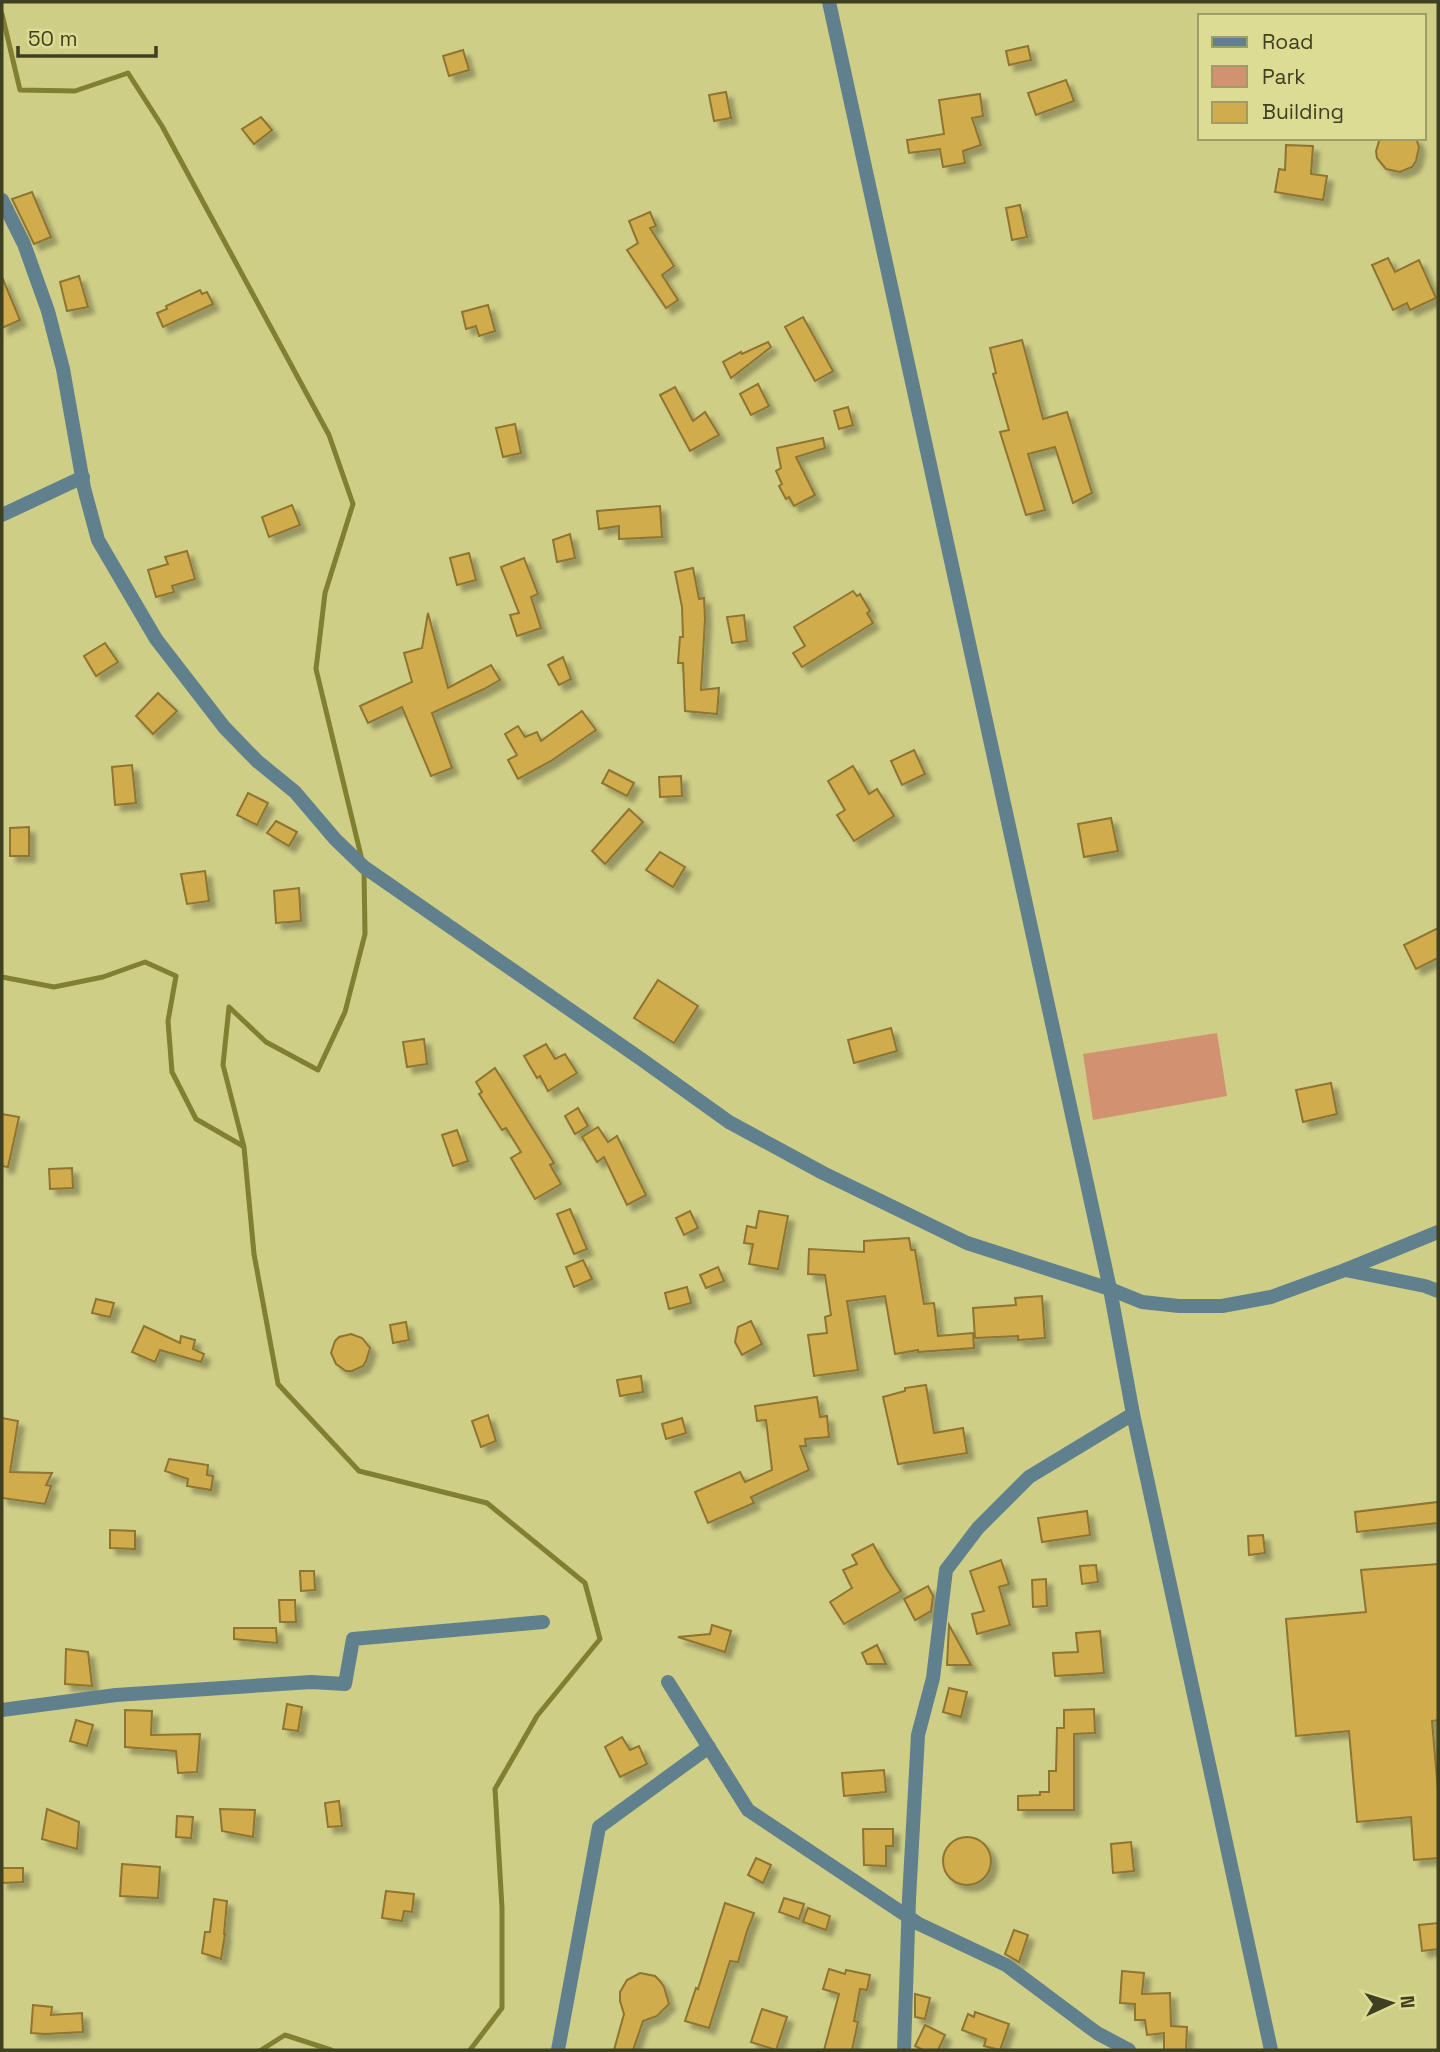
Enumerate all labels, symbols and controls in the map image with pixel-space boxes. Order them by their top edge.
scale bar [18,14,156,58]
legend [1198,14,1426,140]
text: 50 m [28,25,78,52]
text: Road [1262,28,1314,55]
text: Park [1262,63,1306,90]
text: Building [1262,98,1344,125]
north arrow [1356,1968,1426,2038]
text: N [1395,1995,1420,2009]

